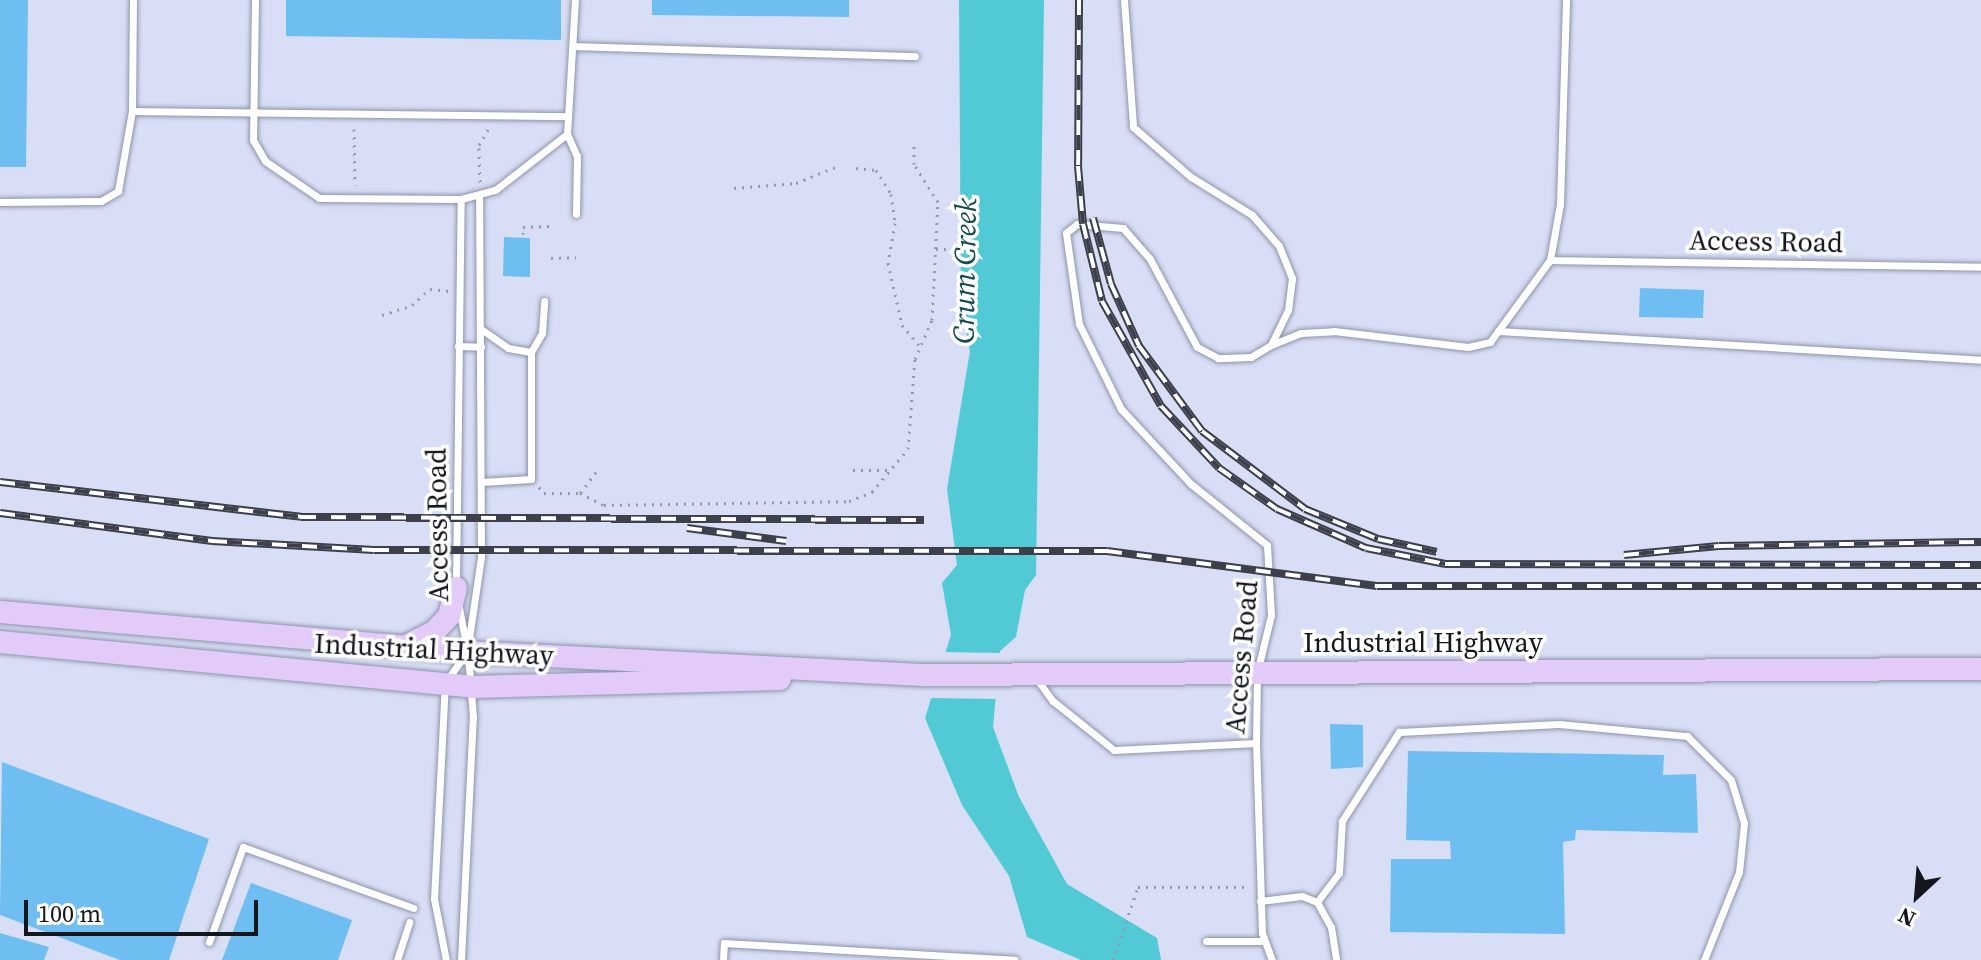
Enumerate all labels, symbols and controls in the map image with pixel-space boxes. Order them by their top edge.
water label: Crum Creek [946,198,984,344]
street label: Access Road [1689,223,1843,259]
street label: Access Road [419,448,455,602]
street label: Access Road [1218,579,1264,735]
street label: Industrial Highway [1303,625,1543,659]
street label: Industrial Highway [313,626,555,672]
north arrow [1877,856,1957,936]
scale bar [28,884,262,934]
text: 100 m [38,897,101,930]
text: N [1893,901,1920,935]

